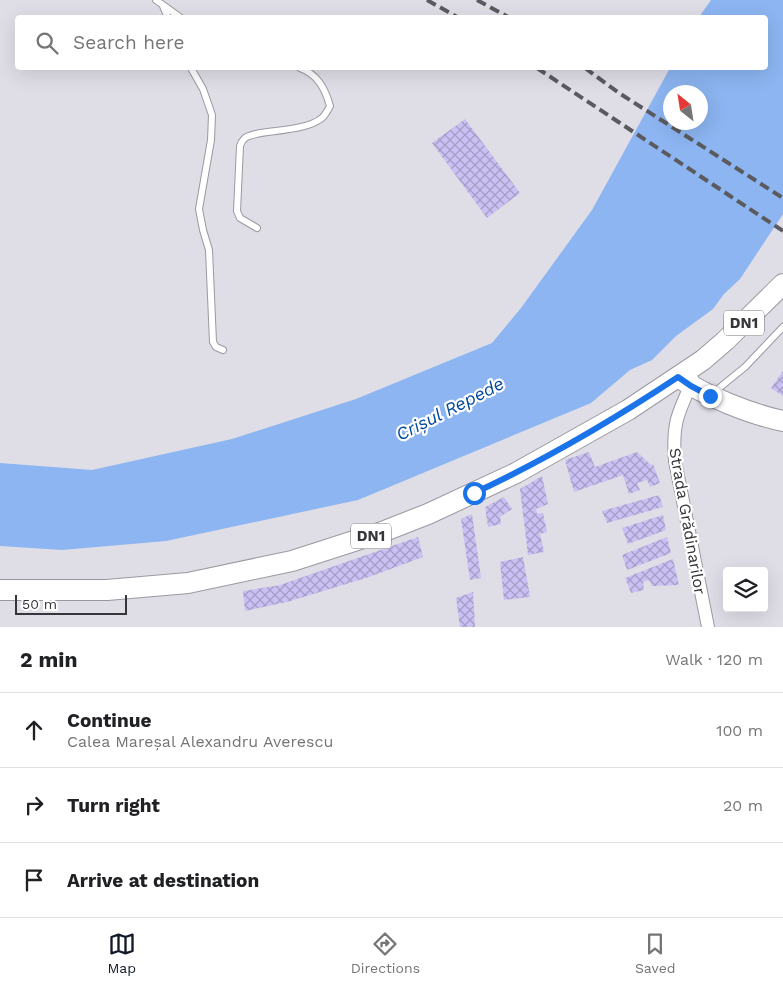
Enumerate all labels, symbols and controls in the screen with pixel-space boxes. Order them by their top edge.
search box [15,15,768,70]
icon: search [33,29,61,57]
text: Search here [73,31,184,54]
north arrow [663,85,708,130]
road number: DN1 [724,310,764,336]
water label: Crișul Repede [392,372,507,445]
route end [699,385,722,408]
street label: Strada Grădinarilor [665,446,710,596]
route start [463,482,486,505]
road number: DN1 [351,524,391,548]
map controls [723,567,768,612]
button: layers [723,567,768,612]
scale bar [15,592,128,615]
text: 50 m [22,596,57,612]
text: 2 min [20,647,77,672]
text: Walk · 120 m [665,650,763,669]
text: Continue [67,709,151,732]
icon: ahead [20,716,48,744]
text: 100 m [716,721,763,740]
text: Calea Mareșal Alexandru Averescu [67,732,333,751]
icon: right [20,791,48,819]
text: Turn right [67,794,160,817]
text: 20 m [723,796,763,815]
icon: arrive [20,866,48,894]
text: Arrive at destination [67,869,259,892]
tab: Map [107,930,136,976]
tab: Directions [351,930,420,976]
tab: Saved [635,930,676,976]

